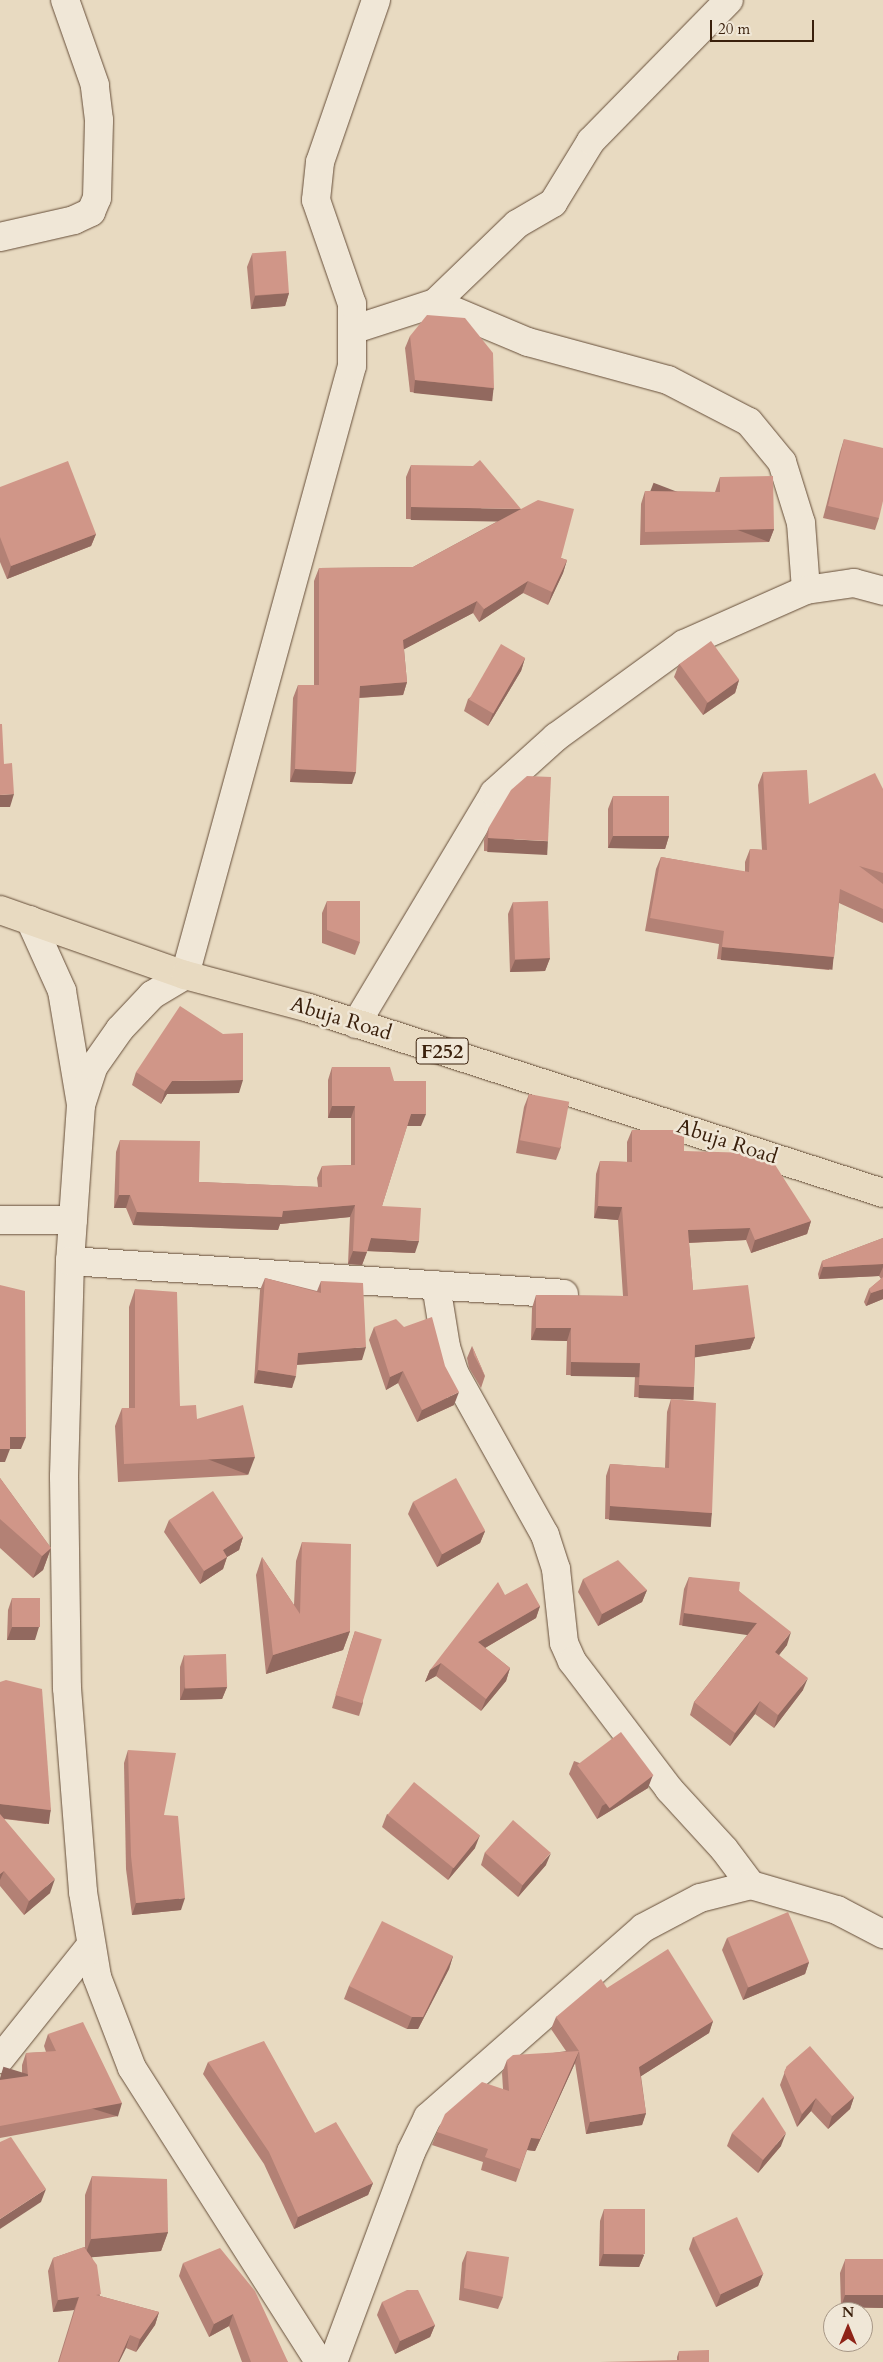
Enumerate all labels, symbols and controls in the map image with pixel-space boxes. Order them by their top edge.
scale bar [713,10,817,42]
text: 20 m [718,19,750,39]
street label: Abuja Road [287,992,395,1046]
road number: F252 [414,1034,470,1068]
street label: Abuja Road [673,1114,781,1170]
north arrow [823,2302,873,2352]
text: N [842,2303,854,2322]

